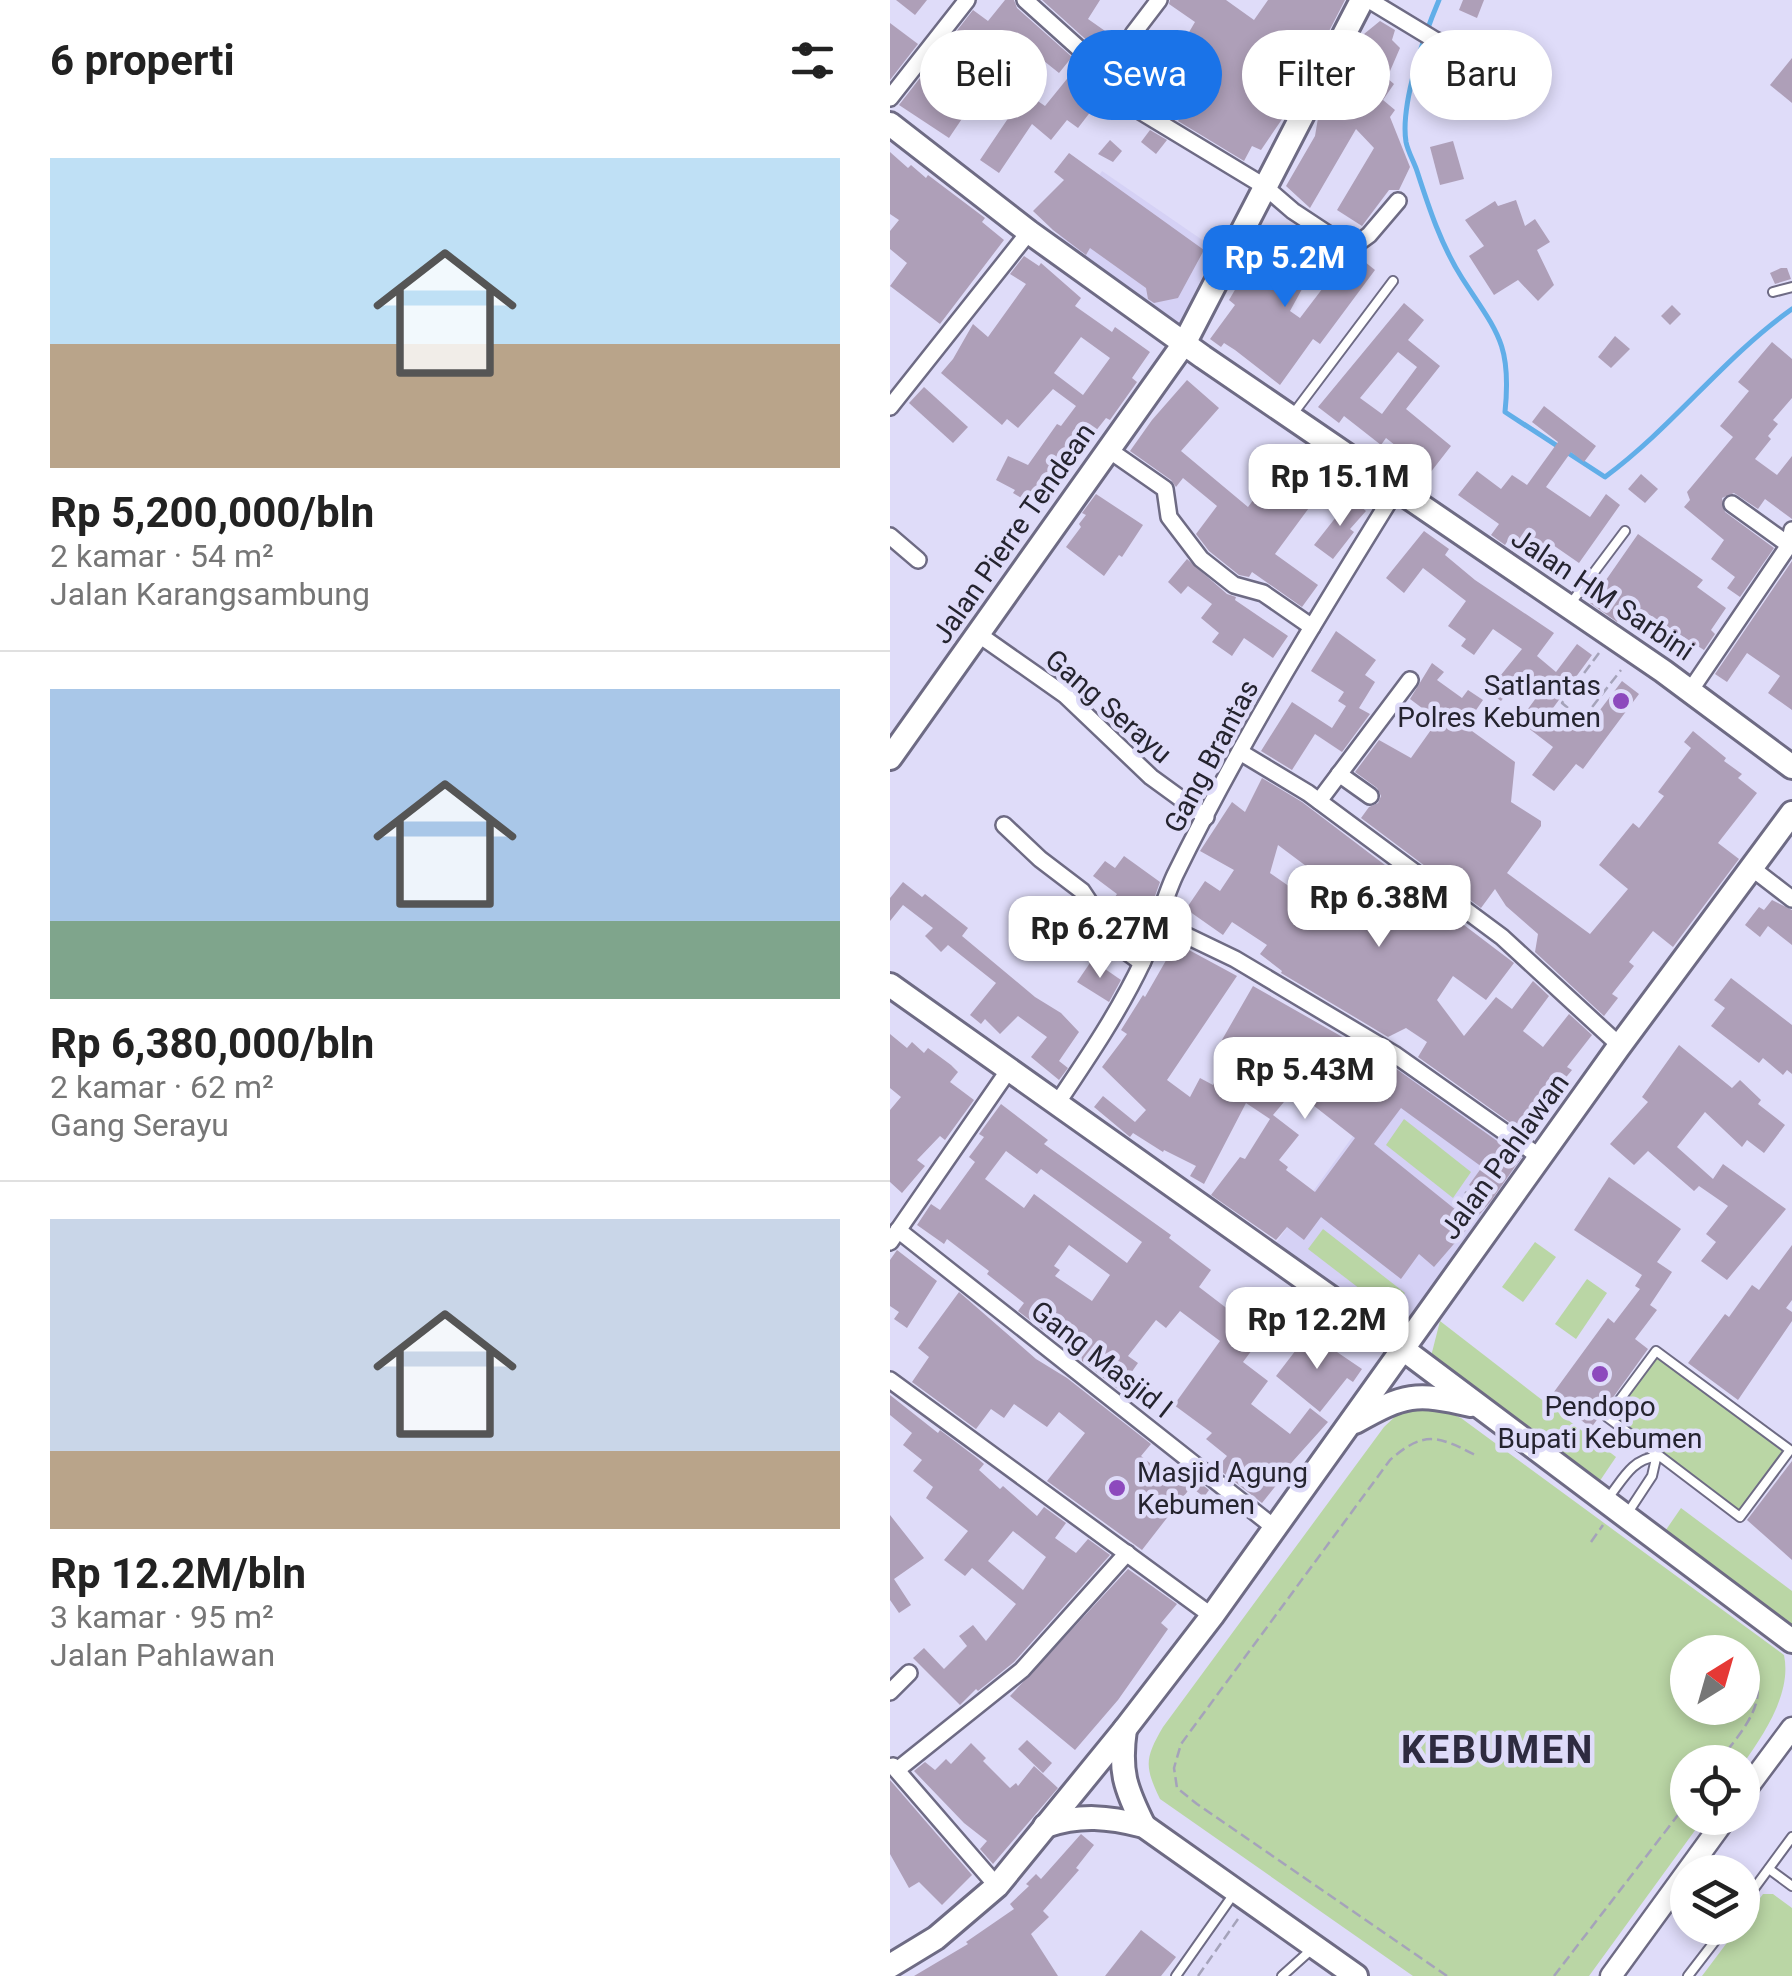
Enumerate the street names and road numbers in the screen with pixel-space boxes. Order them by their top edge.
street label: Jalan Pierre Tendean [925,417,1102,650]
street label: Jalan HM Sarbini [1505,521,1700,668]
street label: Gang Serayu [1039,643,1179,770]
street label: Gang Brantas [1157,674,1266,838]
street label: Jalan Pahlawan [1433,1067,1576,1246]
street label: Gang Masjid I [1024,1294,1179,1425]

